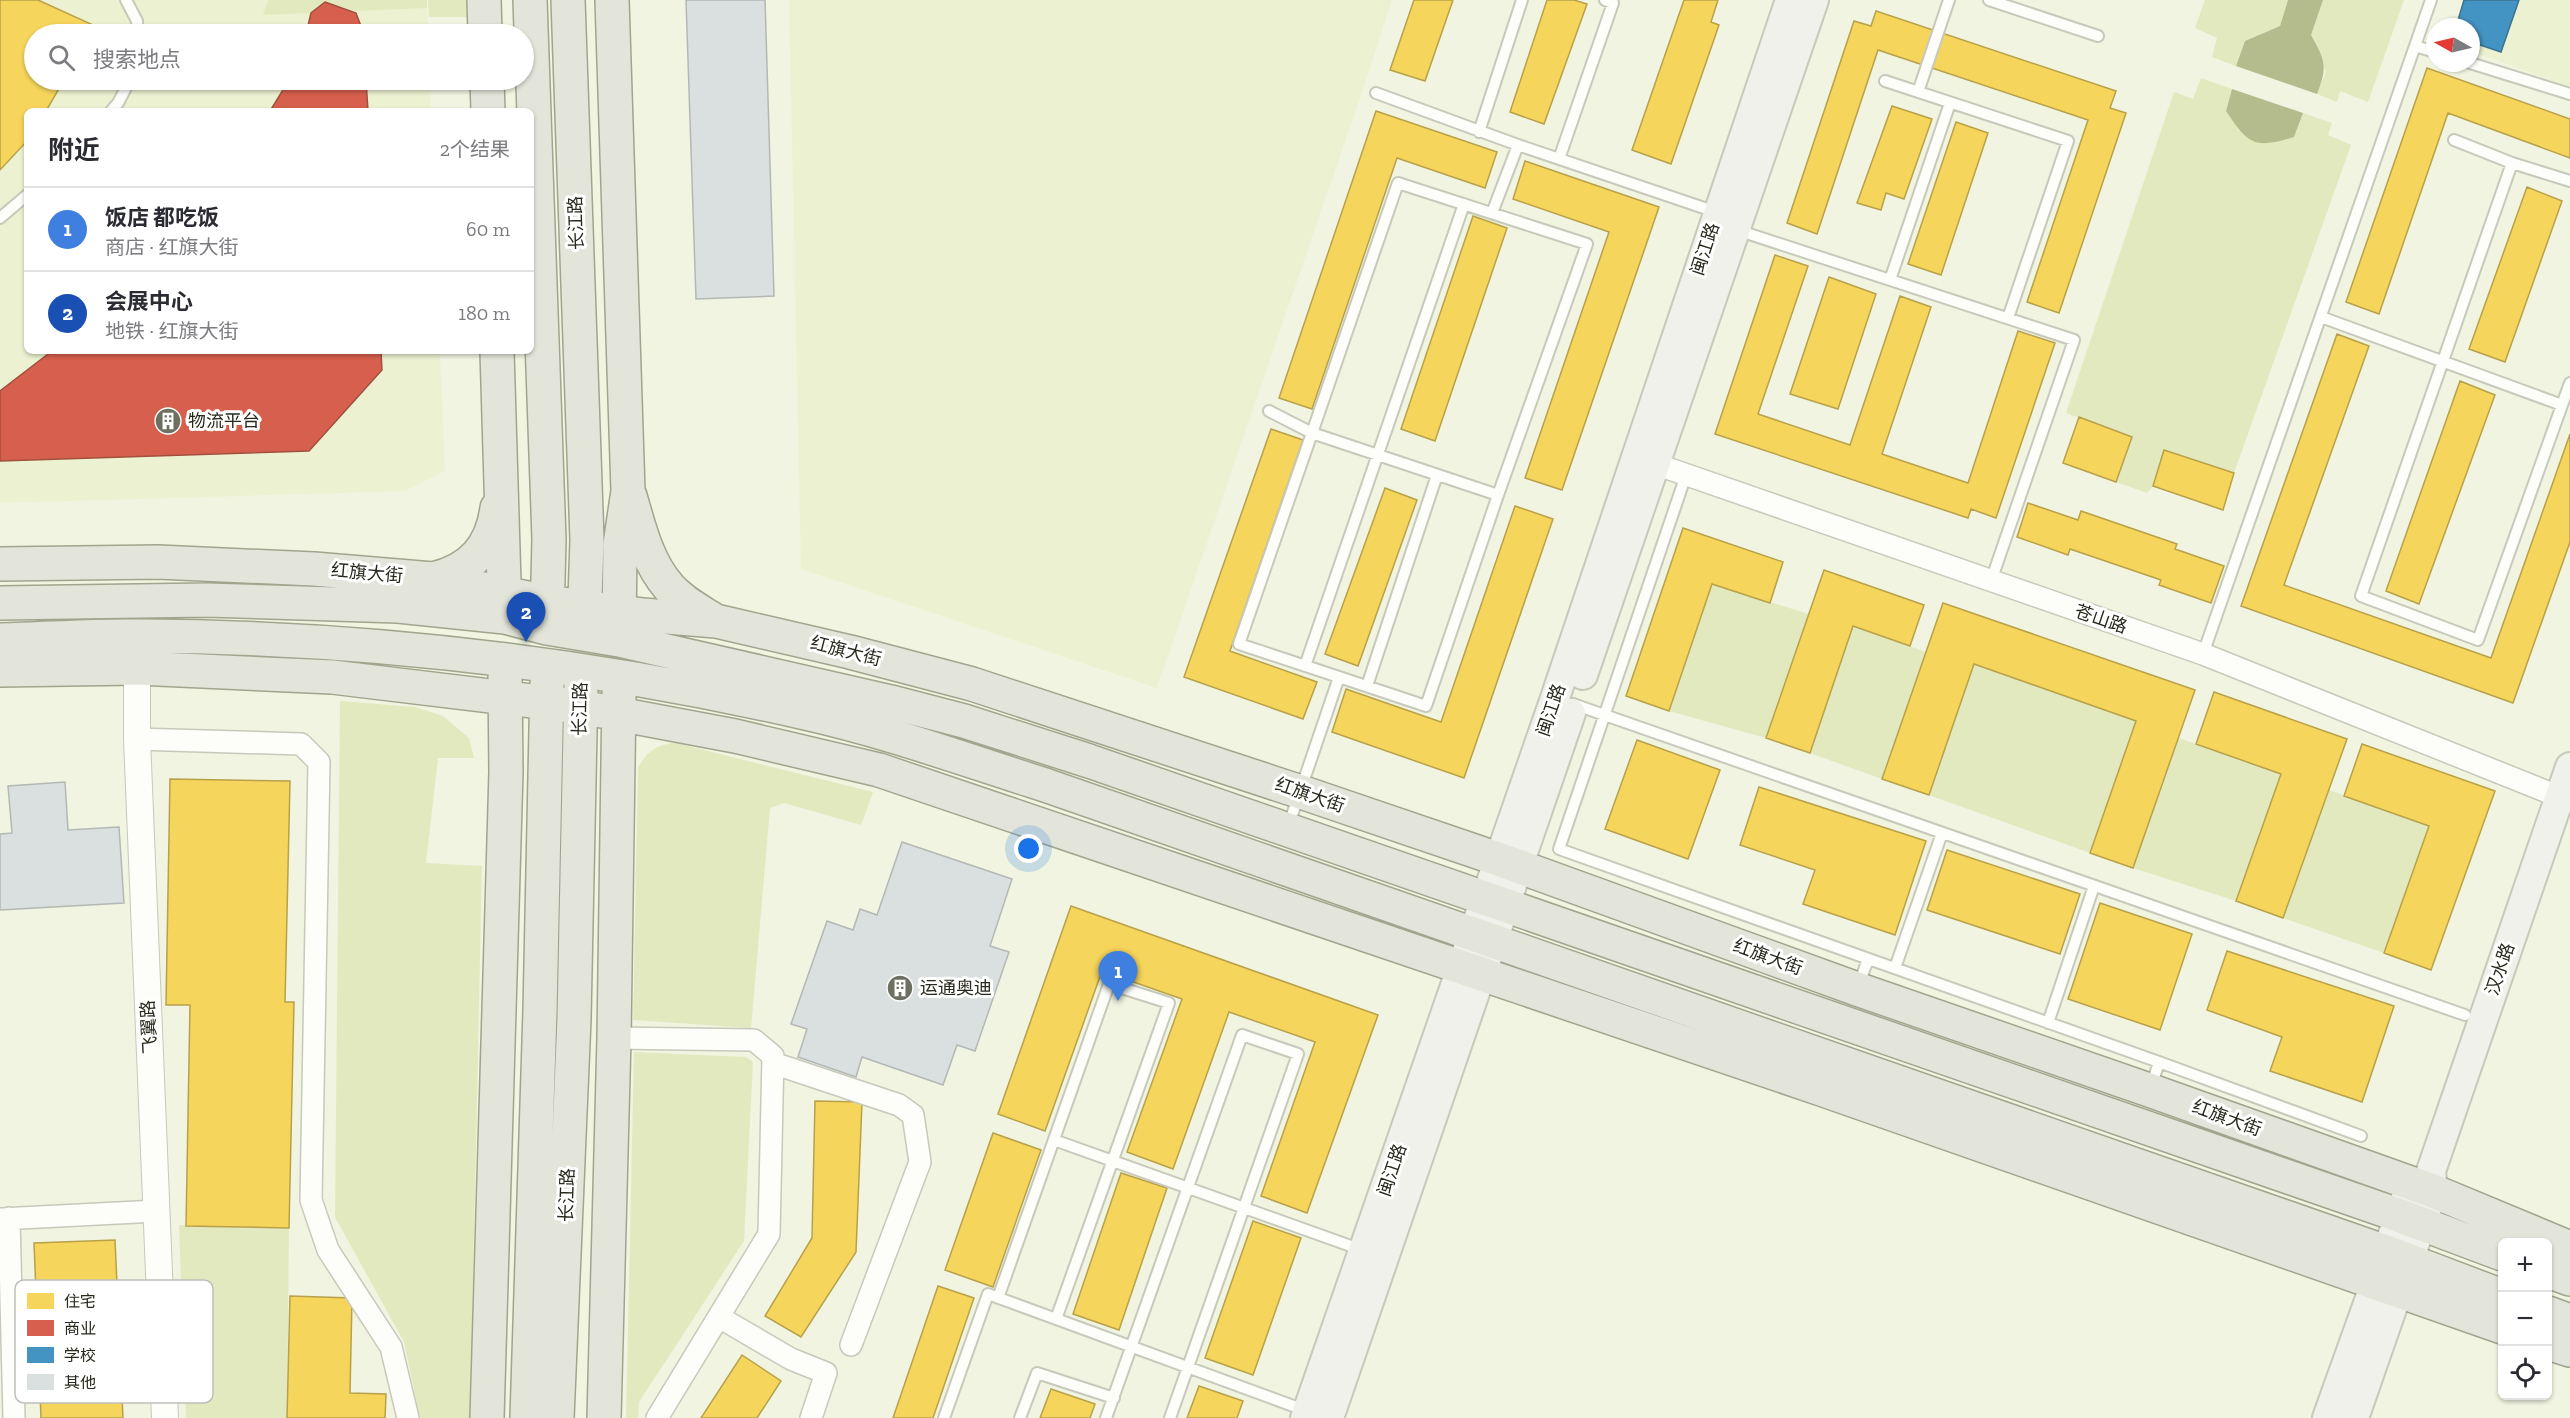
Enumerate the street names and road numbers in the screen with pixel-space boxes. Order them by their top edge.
street label: 长江路 [564,196,588,250]
street label: 闽江路 [1686,220,1724,278]
street label: 红旗大街 [330,559,404,587]
street label: 苍山路 [2072,600,2130,638]
street label: 红旗大街 [808,632,884,670]
street label: 闽江路 [1532,681,1570,739]
street label: 长江路 [569,682,591,736]
street label: 红旗大街 [1272,773,1348,817]
street label: 红旗大街 [1730,934,1806,980]
street label: 汉水路 [2481,940,2519,998]
street label: 飞翼路 [137,999,161,1055]
street label: 红旗大街 [2189,1095,2265,1141]
street label: 闽江路 [1373,1141,1411,1199]
street label: 长江路 [555,1168,579,1222]

